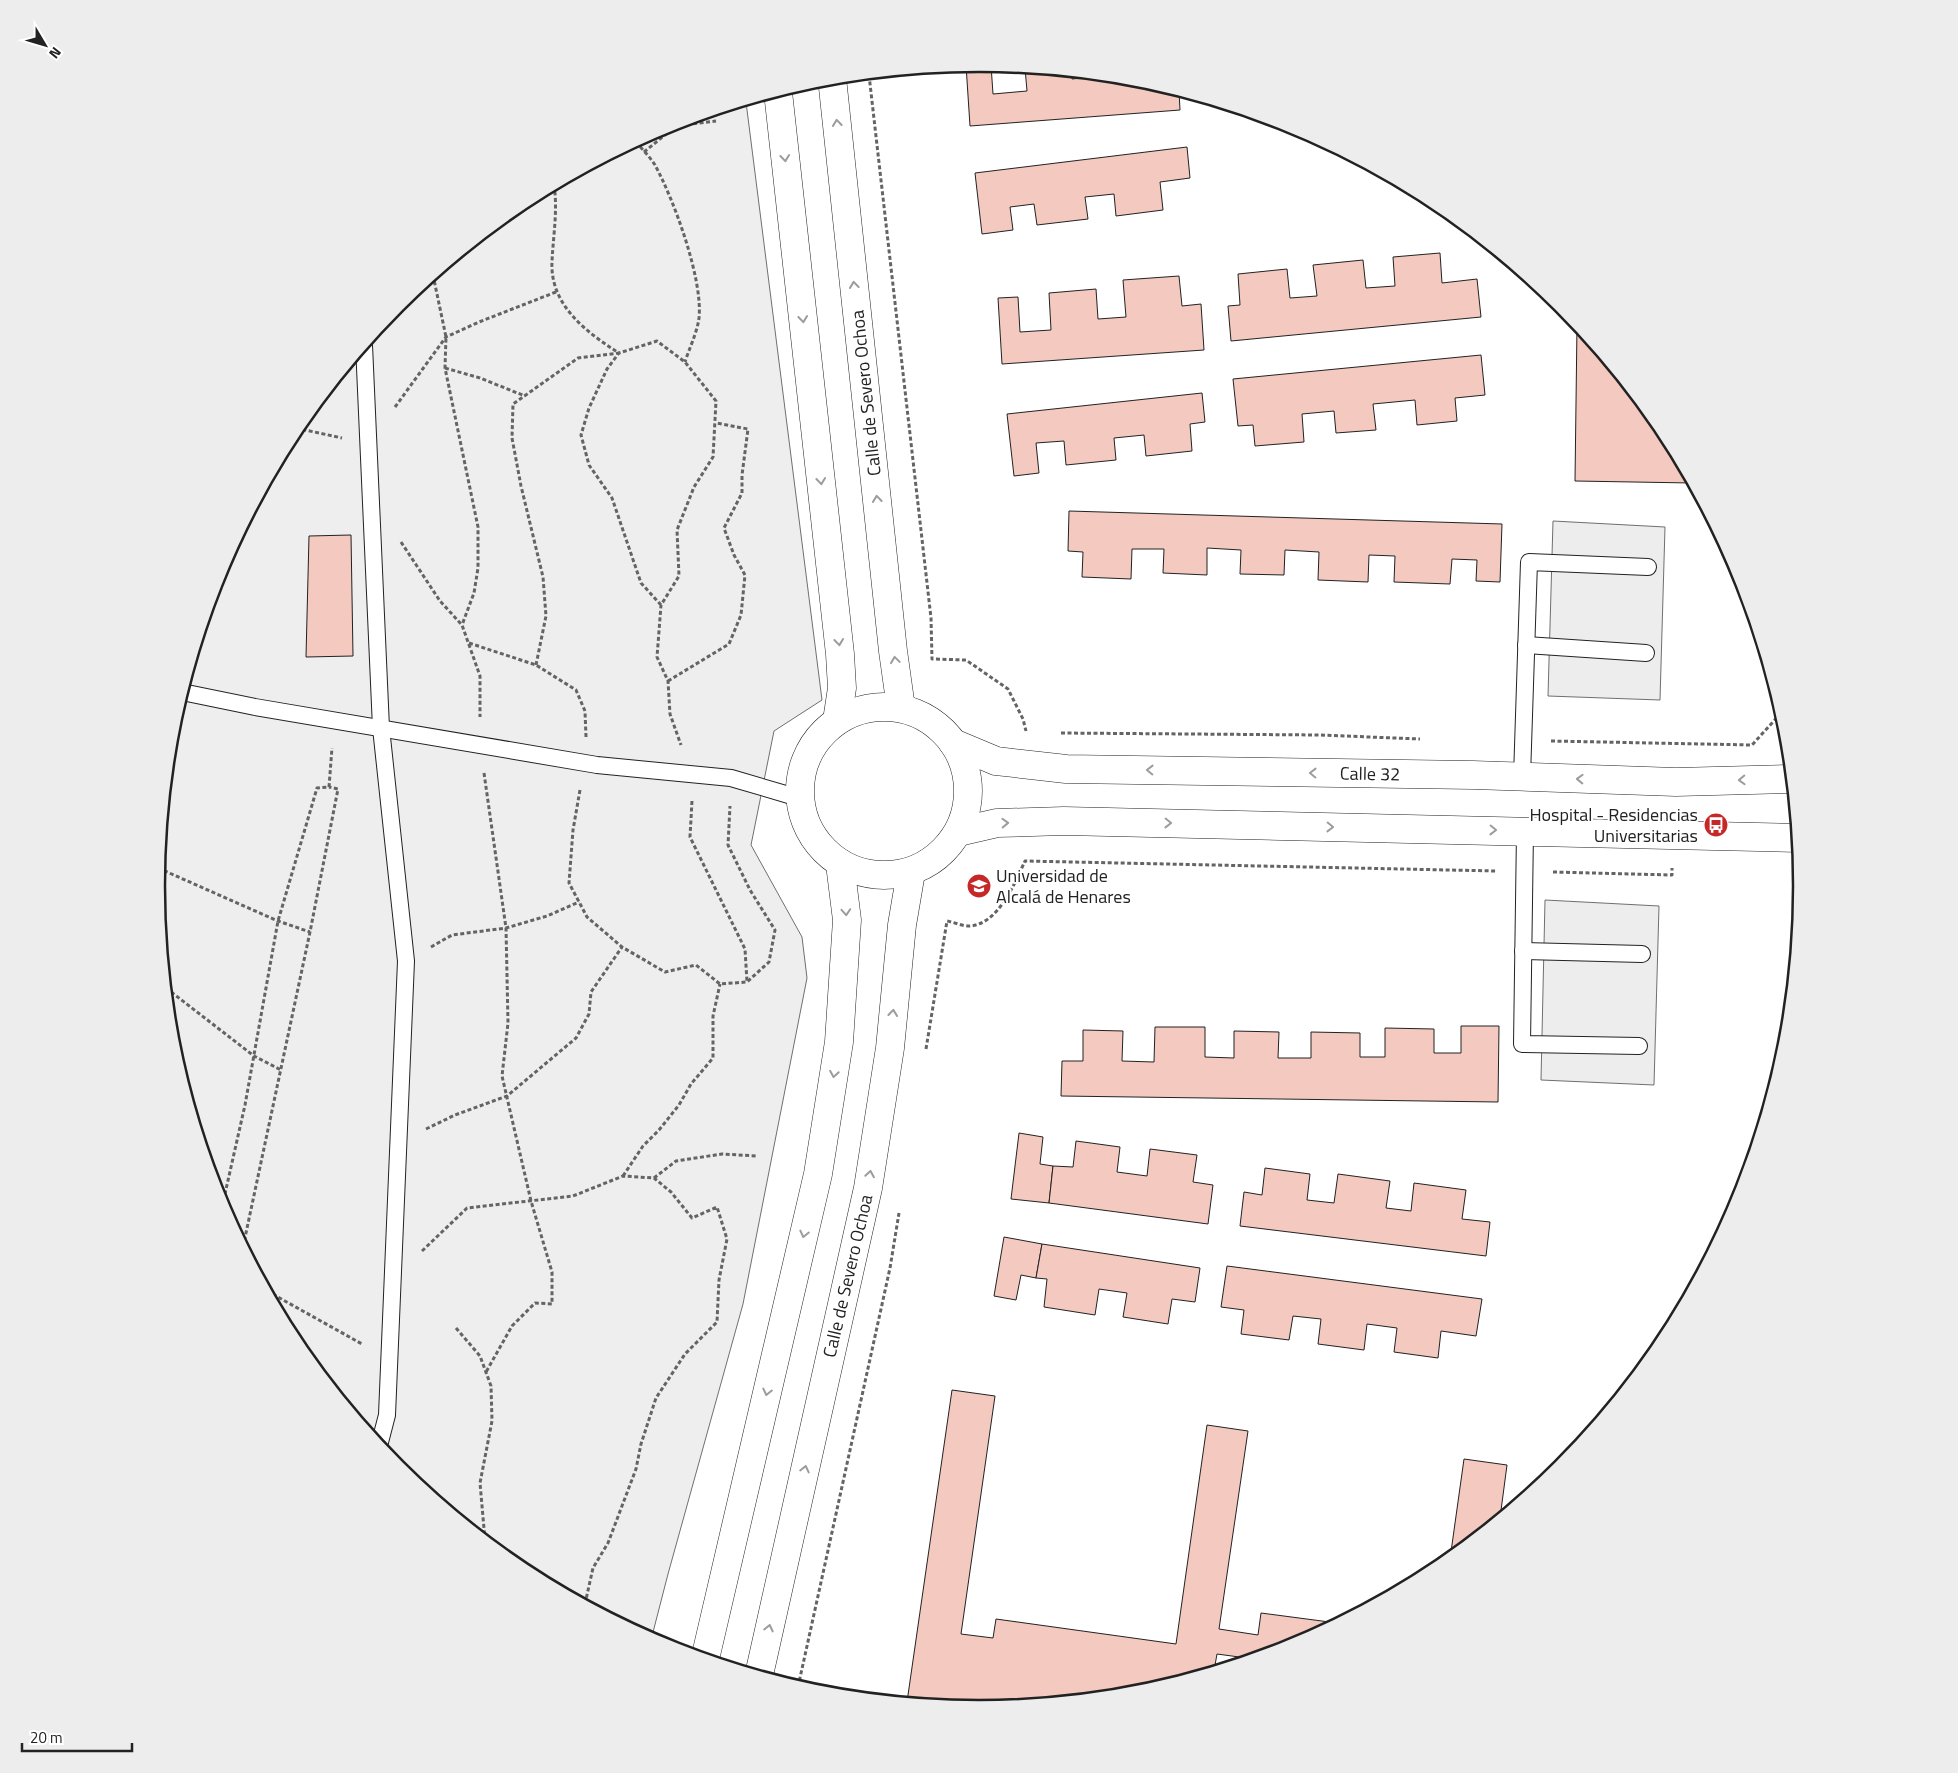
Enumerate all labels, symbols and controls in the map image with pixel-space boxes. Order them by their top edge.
north arrow [20,20,70,70]
text: N [44,43,67,64]
one-way arrow [832,119,843,127]
one-way arrow [779,154,790,162]
one-way arrow [849,280,860,288]
street label: Calle de Severo Ochoa [843,309,888,477]
one-way arrow [797,315,808,323]
one-way arrow [815,477,826,485]
one-way arrow [872,494,883,502]
one-way arrow [833,639,844,647]
one-way arrow [890,656,900,664]
street label: Calle 32 [1340,759,1400,788]
one-way arrow [1146,765,1154,776]
one-way arrow [1308,768,1316,778]
one-way arrow [1576,774,1584,784]
one-way arrow [1738,775,1746,785]
place label: Hospital - Residencias Universitarias [1530,801,1698,849]
bus stop icon: Hospital - Residencias Universitarias [1703,812,1729,838]
one-way arrow [1002,818,1010,828]
one-way arrow [1164,818,1172,829]
one-way arrow [1327,822,1335,832]
one-way arrow [1489,825,1497,836]
place label: Universidad de Alcalá de Henares [996,862,1131,910]
school or university icon: Universidad de Alcalá de Henares [966,873,992,899]
one-way arrow [841,909,852,917]
one-way arrow [888,1009,899,1017]
one-way arrow [829,1071,840,1079]
one-way arrow [864,1169,875,1177]
street label: Calle de Severo Ochoa [816,1192,879,1360]
one-way arrow [799,1229,810,1238]
one-way arrow [762,1388,773,1397]
one-way arrow [799,1465,810,1474]
one-way arrow [763,1623,774,1632]
scale bar [22,1720,132,1752]
text: 20 m [30,1726,63,1749]

